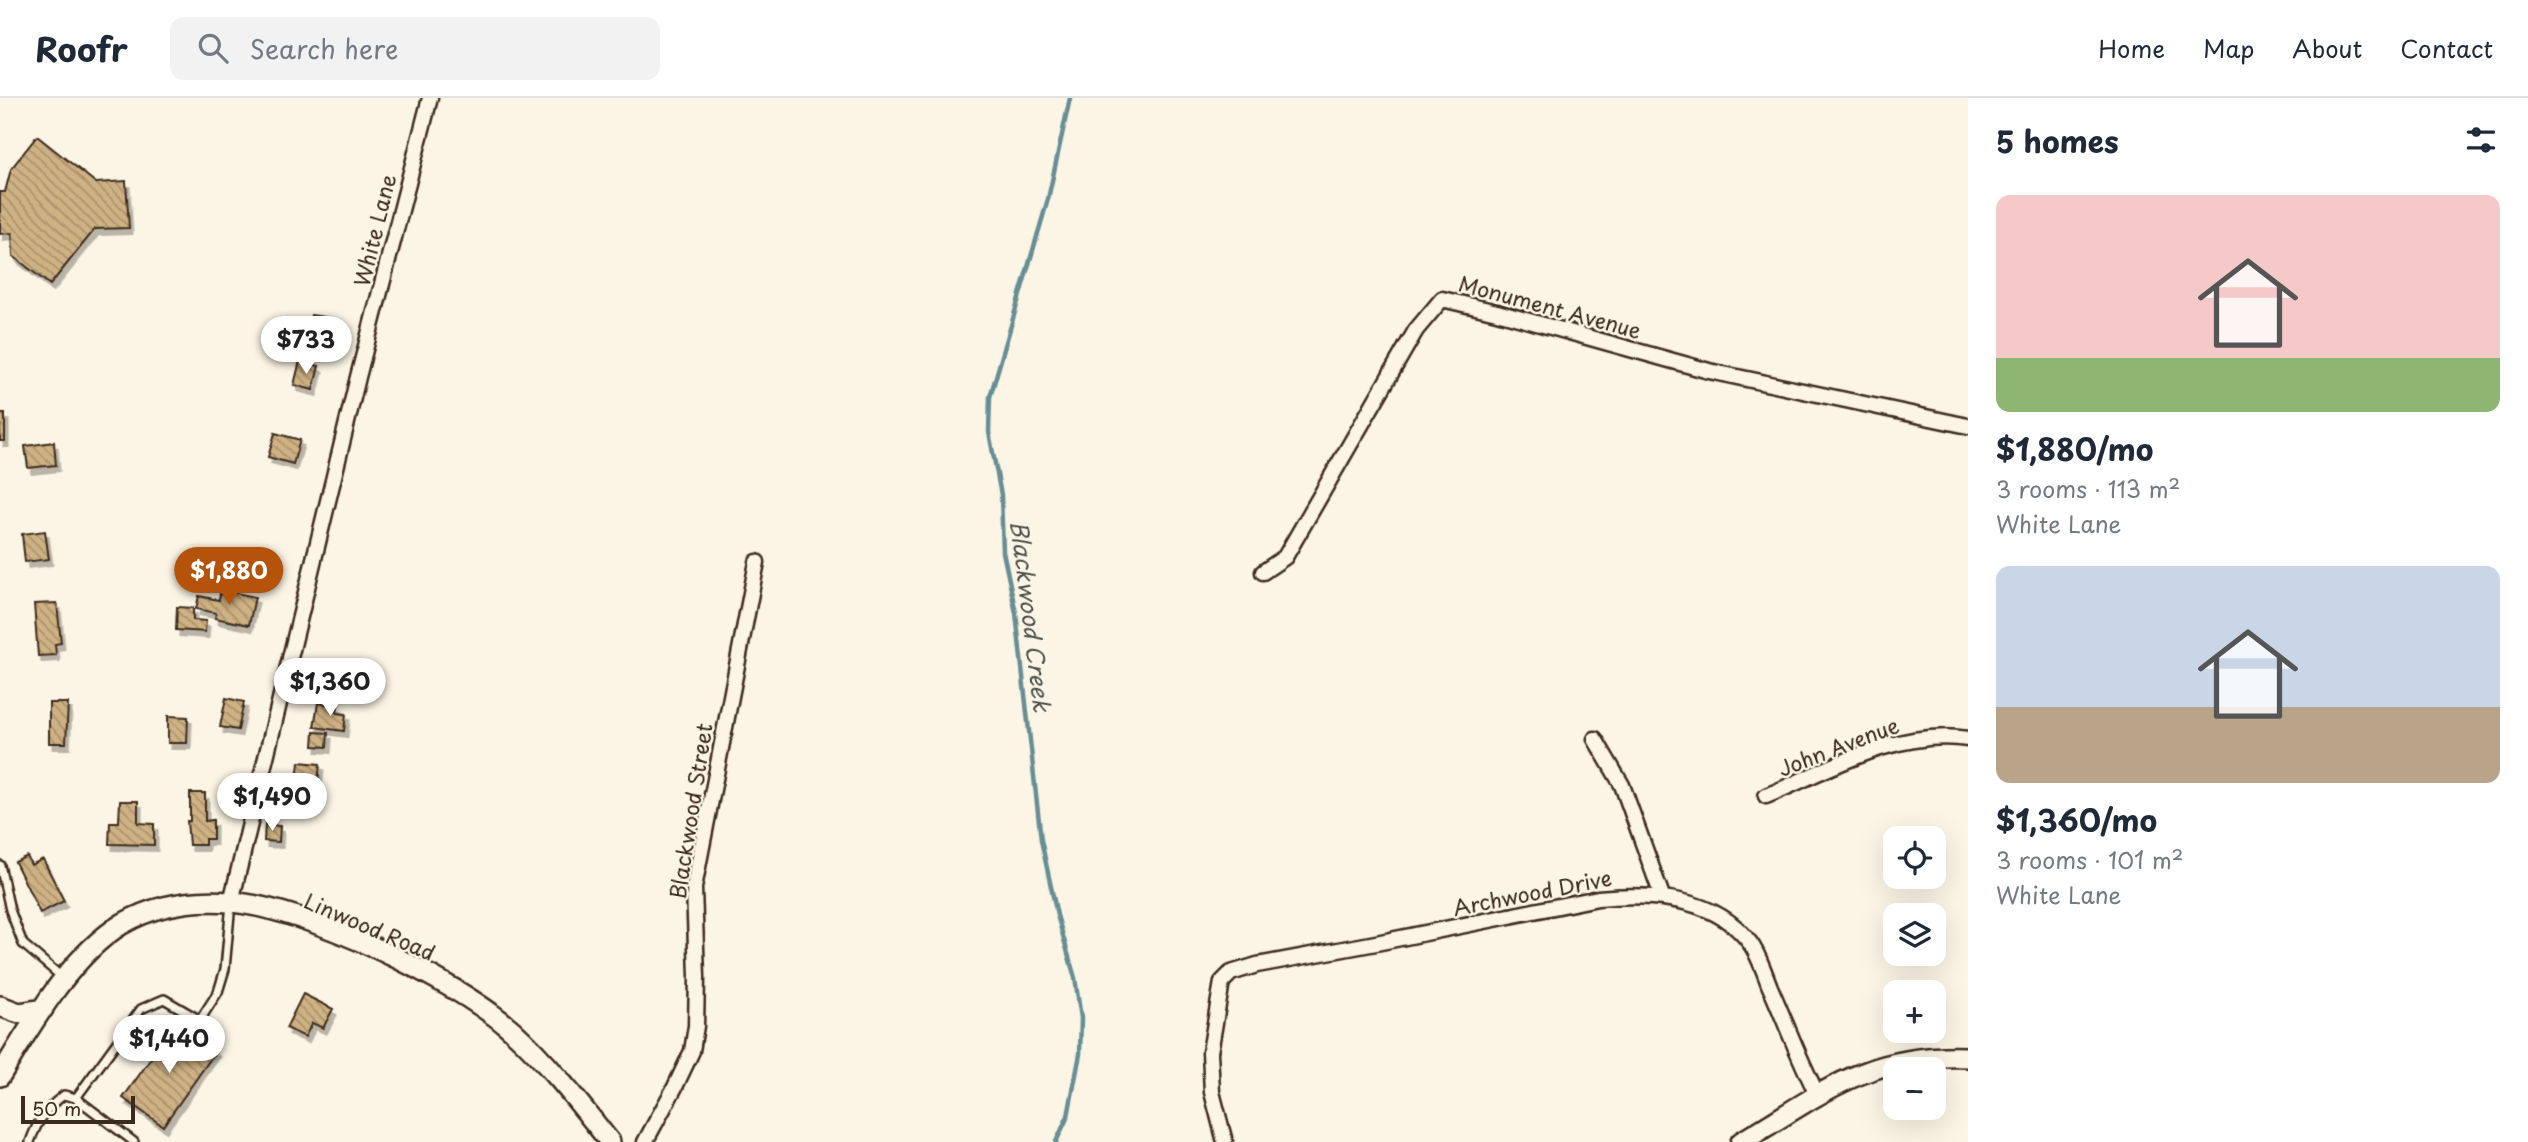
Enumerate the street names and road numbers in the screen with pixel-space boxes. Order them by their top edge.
street label: White Lane [345,171,403,289]
street label: Monument Avenue [1455,266,1645,346]
street label: John Avenue [1773,708,1903,784]
street label: Blackwood Street [660,721,720,901]
street label: Archwood Drive [1450,861,1614,923]
street label: Linwood Road [299,884,441,968]

